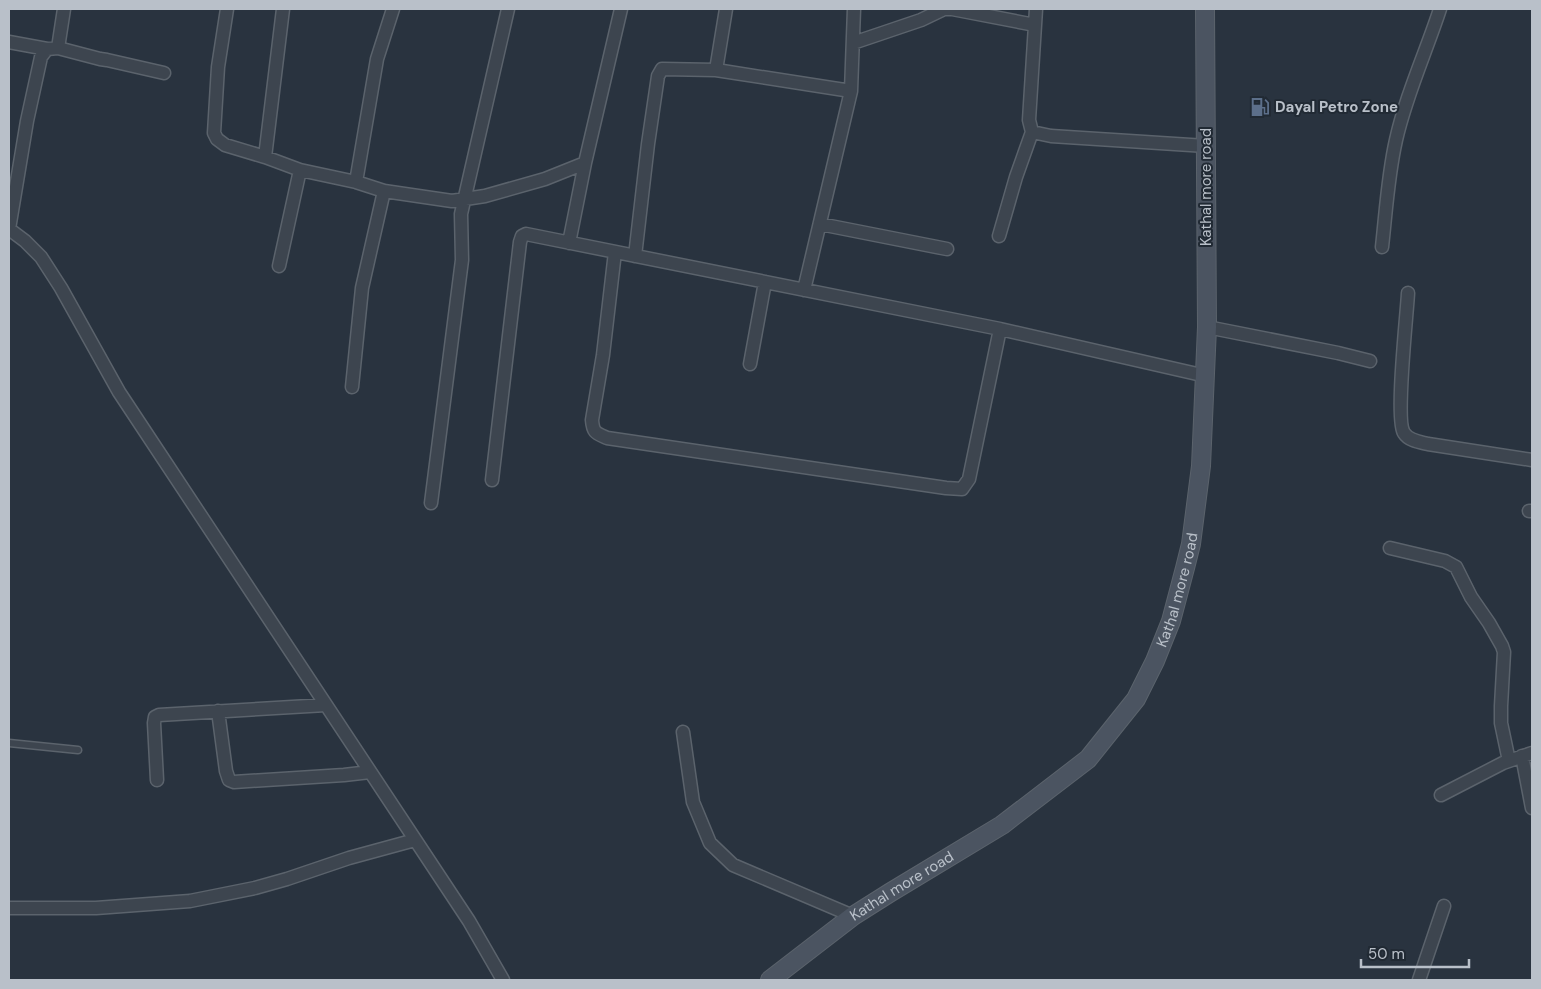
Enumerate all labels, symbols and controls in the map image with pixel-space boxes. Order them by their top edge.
fuel station icon: Dayal Petro Zone [1249,96,1271,118]
place label: Dayal Petro Zone [1275,97,1398,117]
street label: Kathal more road [1196,128,1216,246]
street label: Kathal more road [1152,531,1202,650]
street label: Kathal more road [846,847,957,925]
scale bar [1361,936,1468,968]
text: 50 m [1368,944,1405,964]

